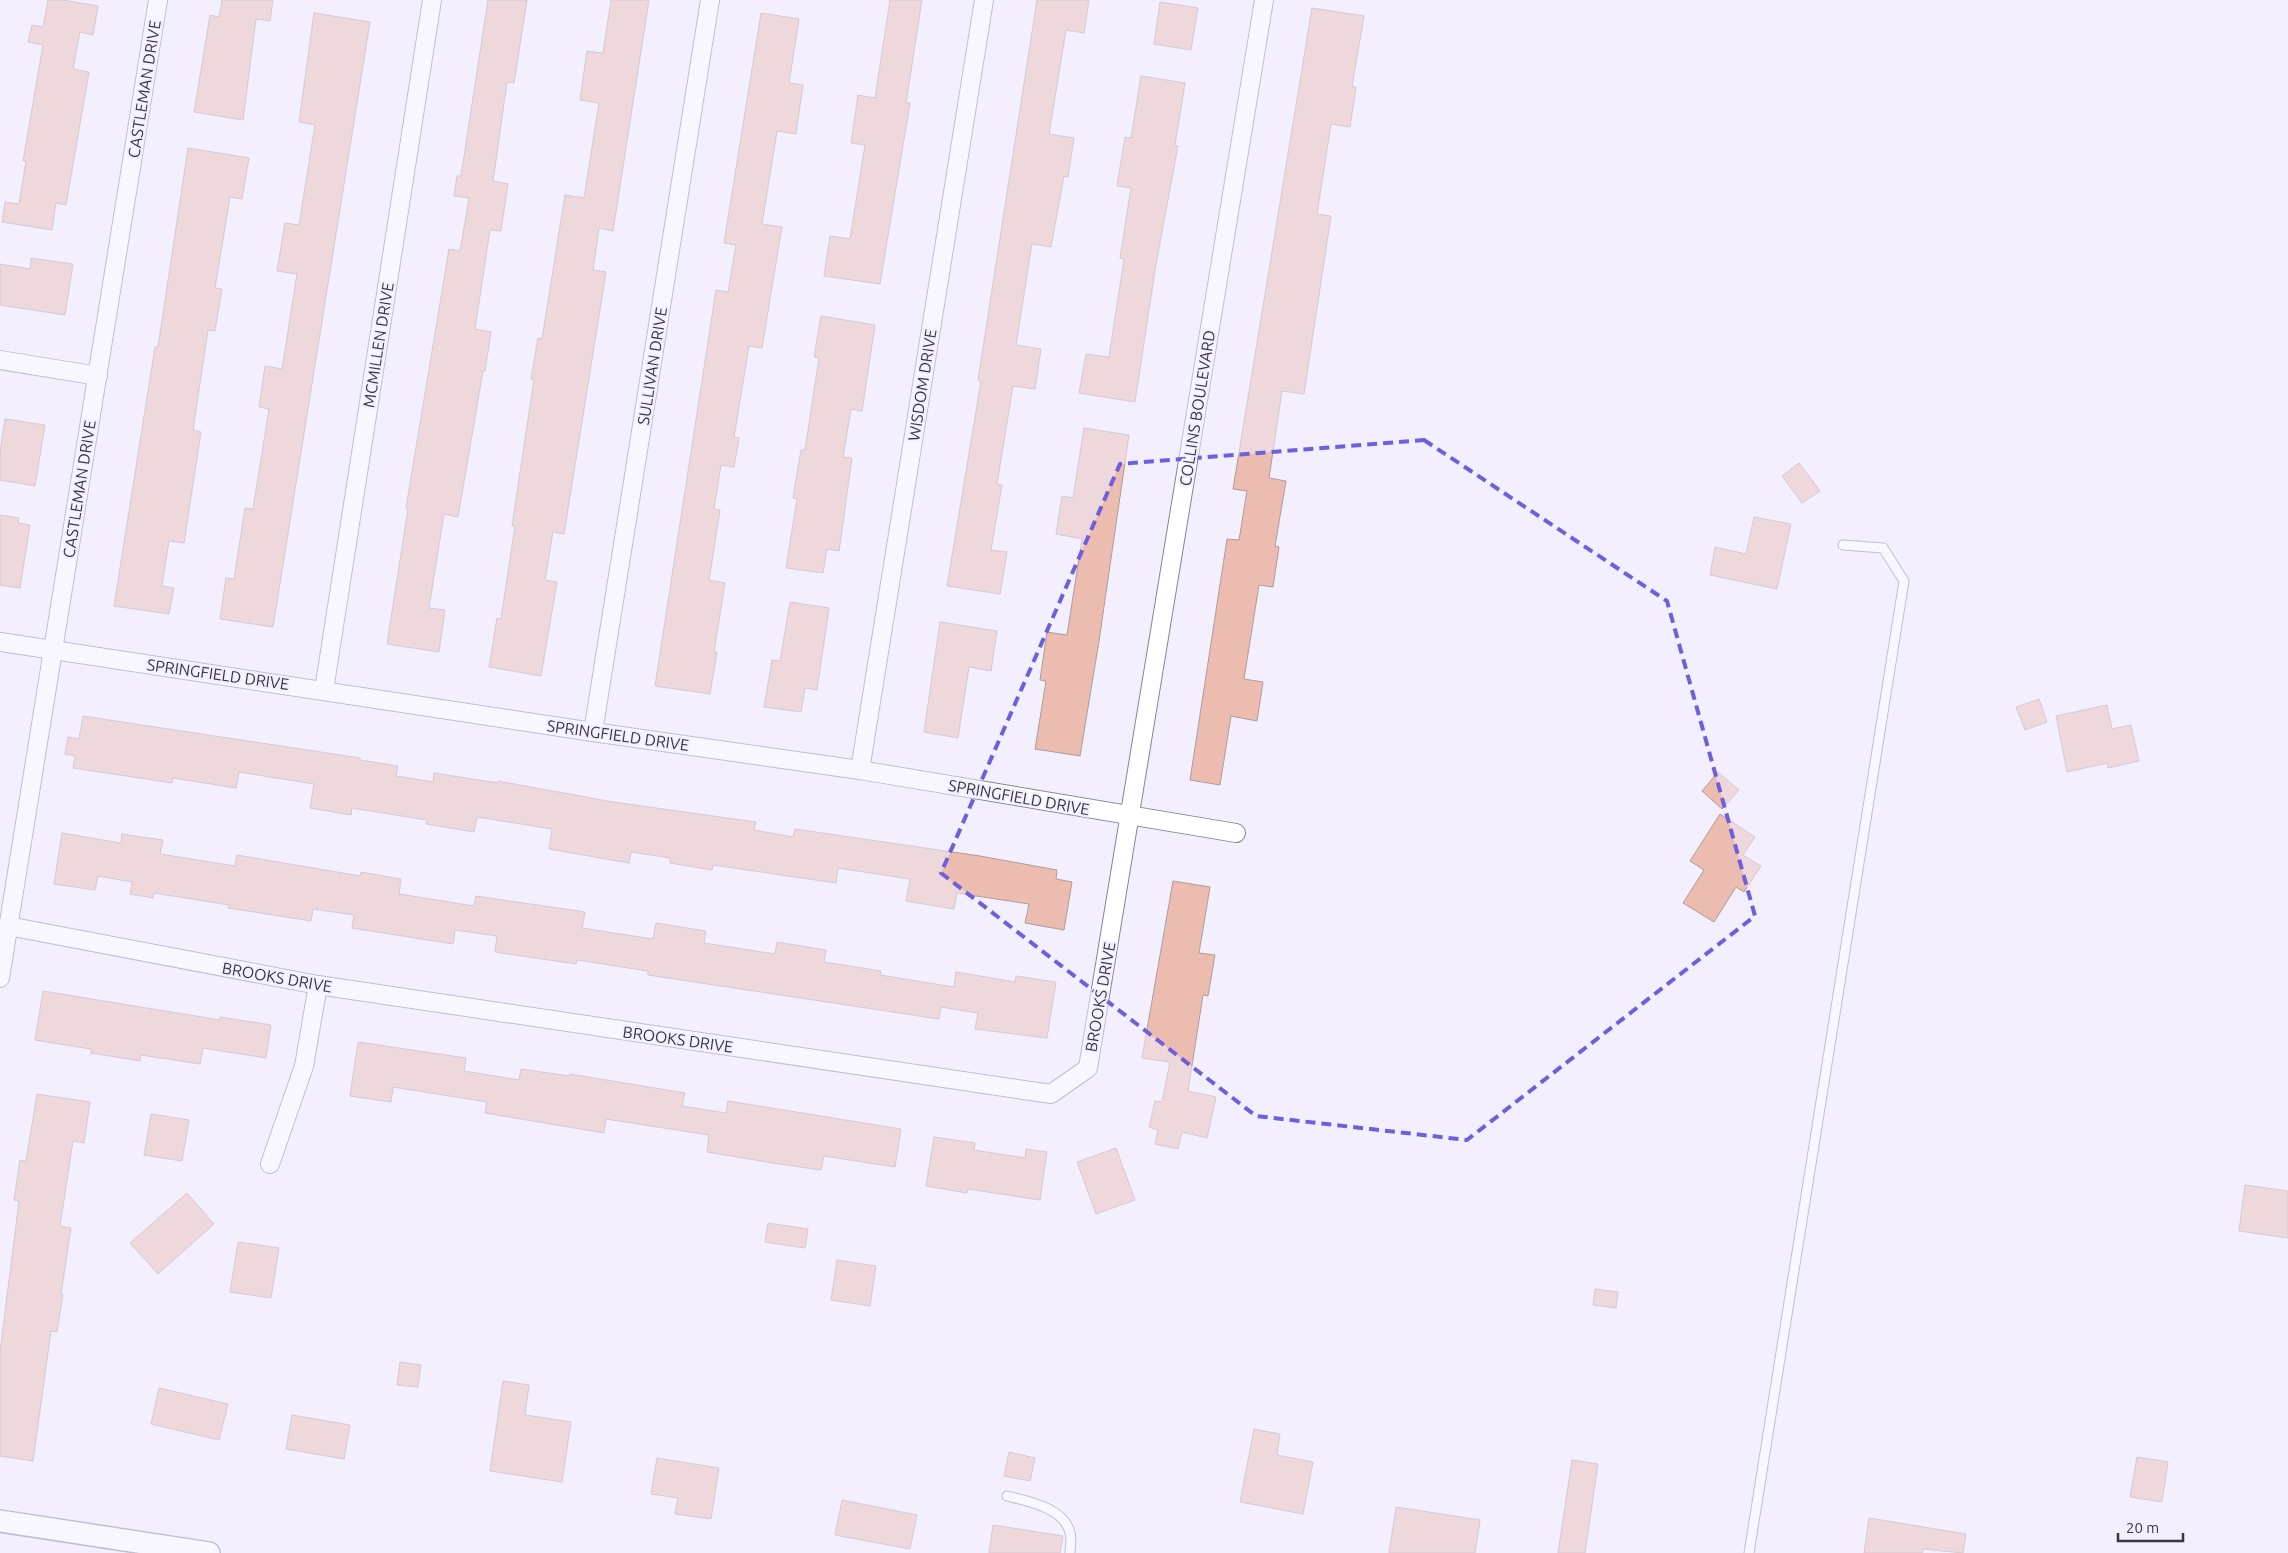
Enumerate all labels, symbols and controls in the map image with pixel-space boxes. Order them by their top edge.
street label: CASTLEMAN DRIVE [124,19,164,159]
street label: MCMILLEN DRIVE [359,281,397,409]
street label: SULLIVAN DRIVE [634,306,670,426]
street label: WISDOM DRIVE [904,328,940,442]
street label: COLLINS BOULEVARD [1176,329,1218,487]
street label: CASTLEMAN DRIVE [59,419,99,559]
street label: SPRINGFIELD DRIVE [146,655,290,693]
street label: SPRINGFIELD DRIVE [546,716,690,754]
street label: SPRINGFIELD DRIVE [947,776,1091,818]
street label: BROOKS DRIVE [1081,941,1119,1053]
street label: BROOKS DRIVE [221,958,333,996]
street label: BROOKS DRIVE [622,1022,734,1056]
scale bar [2118,1510,2183,1542]
text: 20 m [2126,1519,2159,1536]

